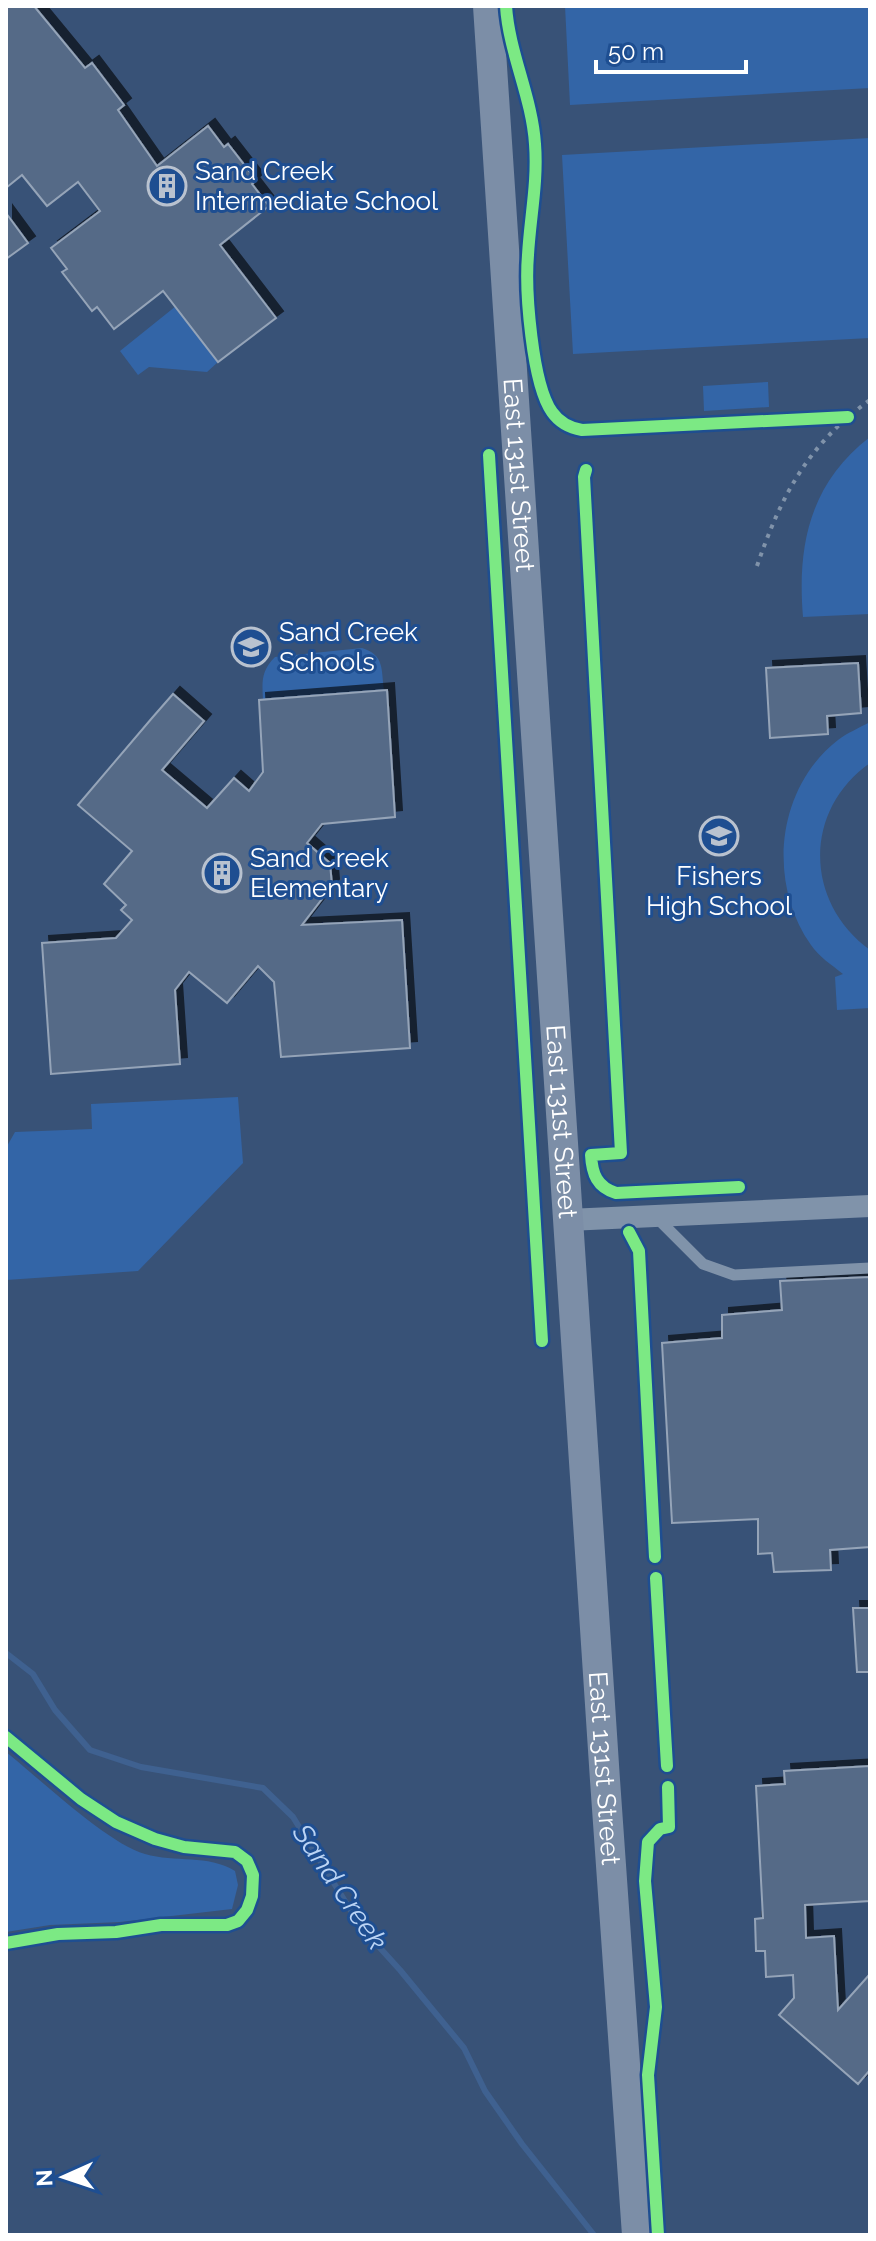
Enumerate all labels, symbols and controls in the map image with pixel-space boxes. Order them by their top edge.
scale bar [596,24,746,74]
text: 50 m [608,37,664,66]
place label: Sand Creek Intermediate School [195,156,439,216]
building icon: Sand Creek Intermediate School [146,165,188,207]
street label: East 131st Street [498,377,540,573]
place label: Sand Creek Schools [279,617,418,677]
school or university icon: Sand Creek Schools [230,626,272,668]
school or university icon: Fishers High School [698,815,740,857]
place label: Sand Creek Elementary [250,843,389,903]
building icon: Sand Creek Elementary [201,852,243,894]
place label: Fishers High School [646,861,793,921]
street label: East 131st Street [540,1024,583,1220]
street label: East 131st Street [583,1670,626,1866]
water label: Sand Creek [285,1817,394,1956]
north arrow [24,2137,104,2217]
text: N [31,2169,57,2187]

